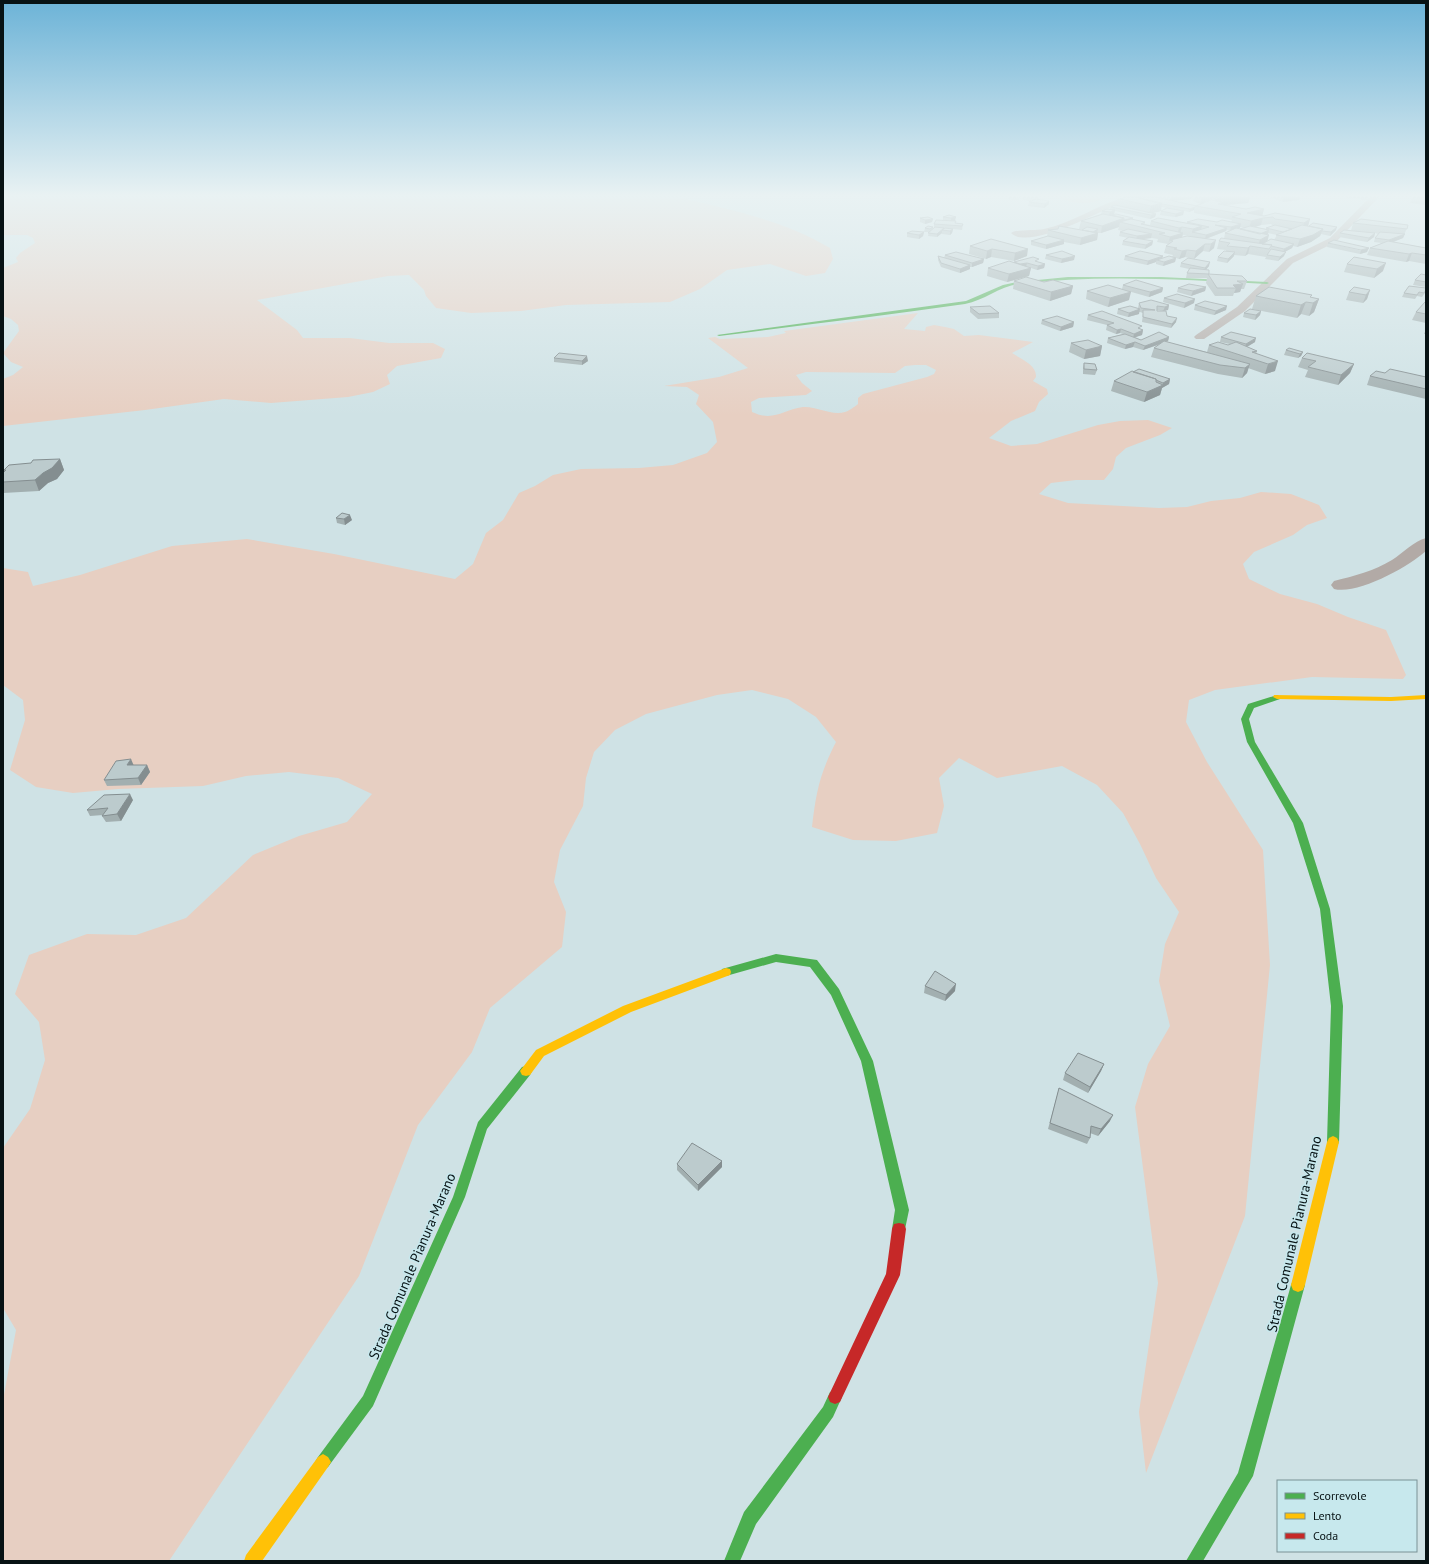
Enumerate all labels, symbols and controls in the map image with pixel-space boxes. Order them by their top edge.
street label: Strada Comunale Pianura-Marano [1263,1134,1325,1334]
street label: Strada Comunale Pianura-Marano [364,1170,460,1362]
legend [1277,1480,1417,1552]
text: Scorrevole [1313,1488,1367,1503]
text: Lento [1313,1508,1342,1523]
text: Coda [1313,1528,1338,1543]

